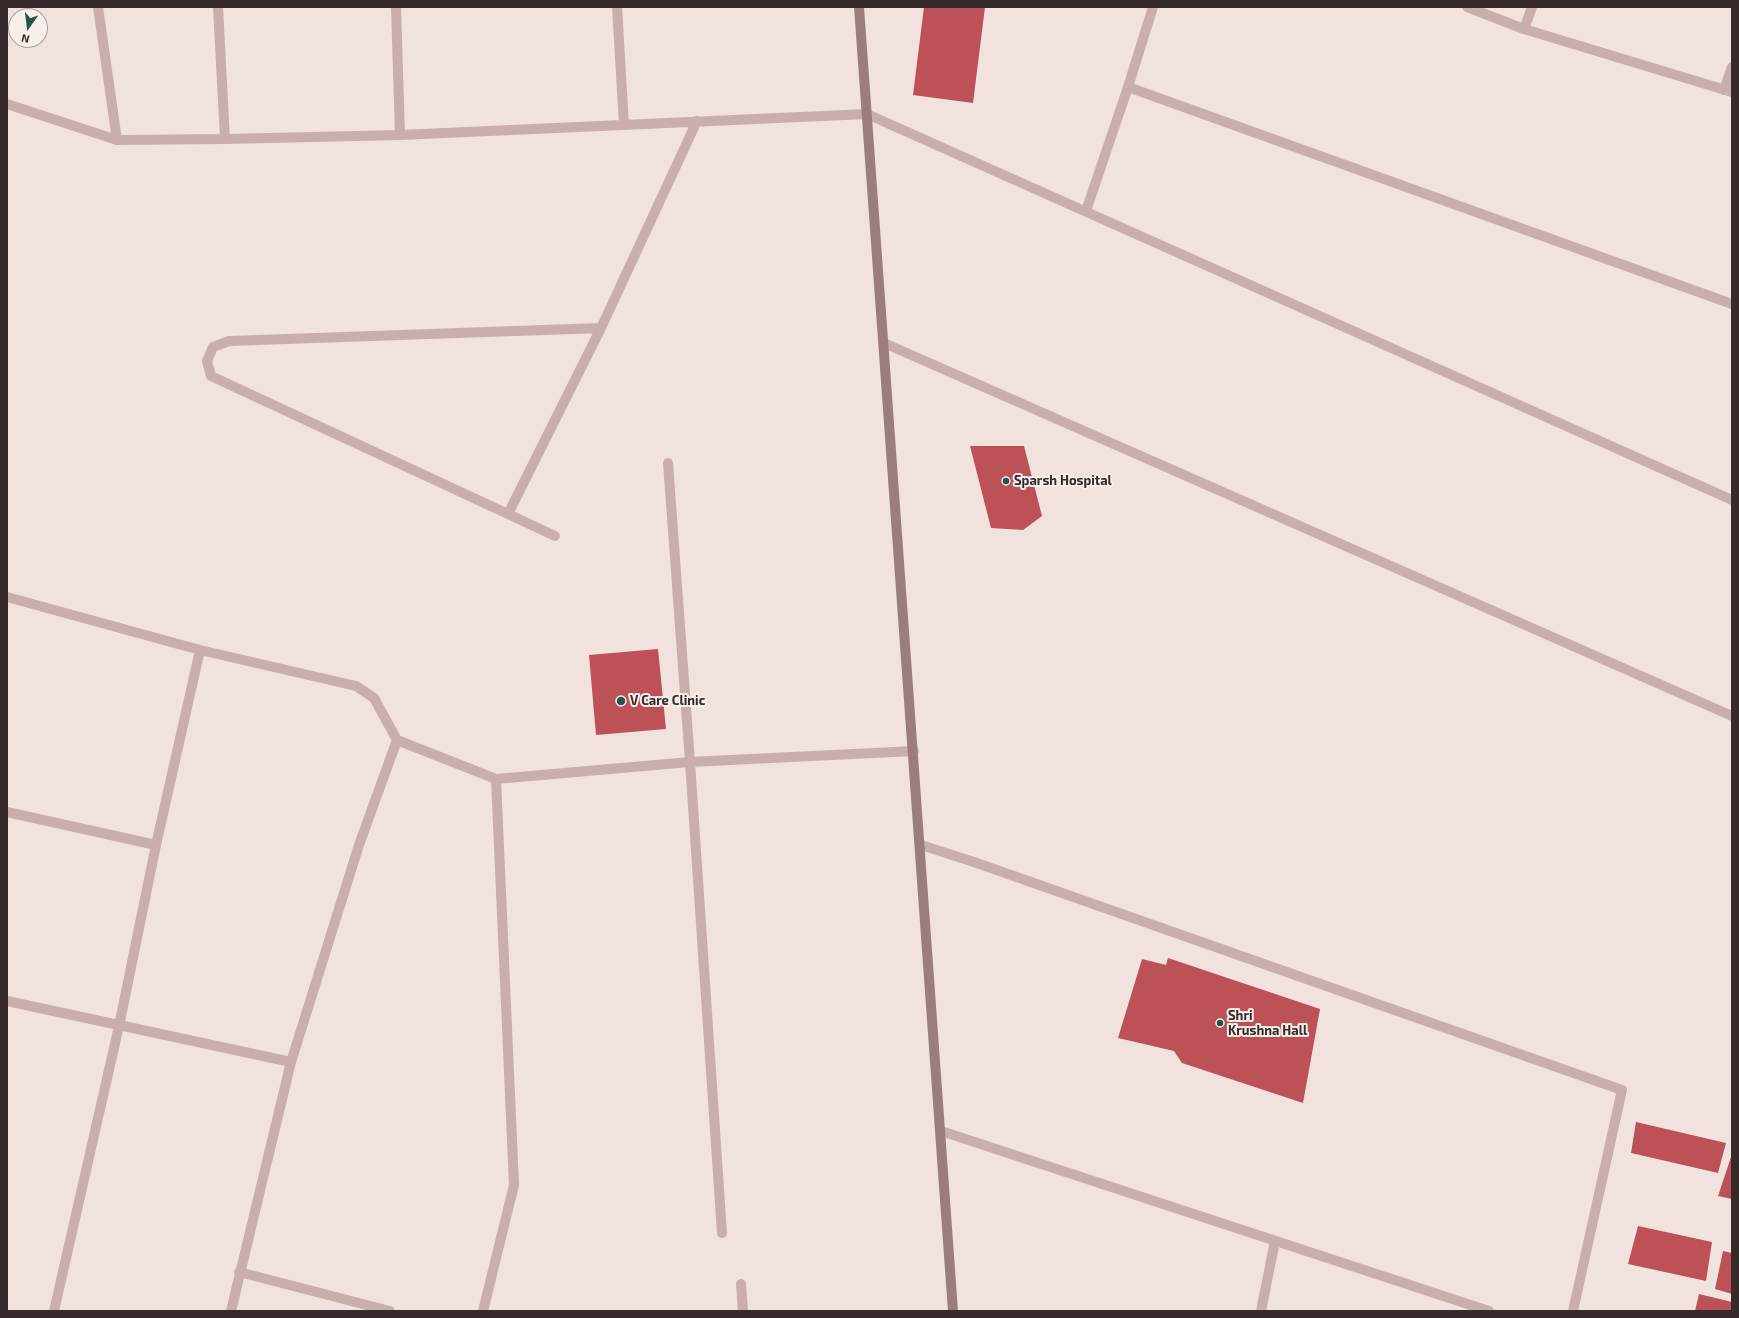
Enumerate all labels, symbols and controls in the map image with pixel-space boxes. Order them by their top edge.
north arrow [8,8,48,48]
text: N [20,32,31,46]
place label: Sparsh Hospital [1014,473,1112,489]
marker: Sparsh Hospital [1001,476,1011,486]
place label: V Care Clinic [630,693,705,709]
marker: V Care Clinic [615,695,627,707]
place label: Shri Krushna Hall [1228,1008,1307,1039]
marker: Shri Krushna Hall [1215,1018,1225,1028]

